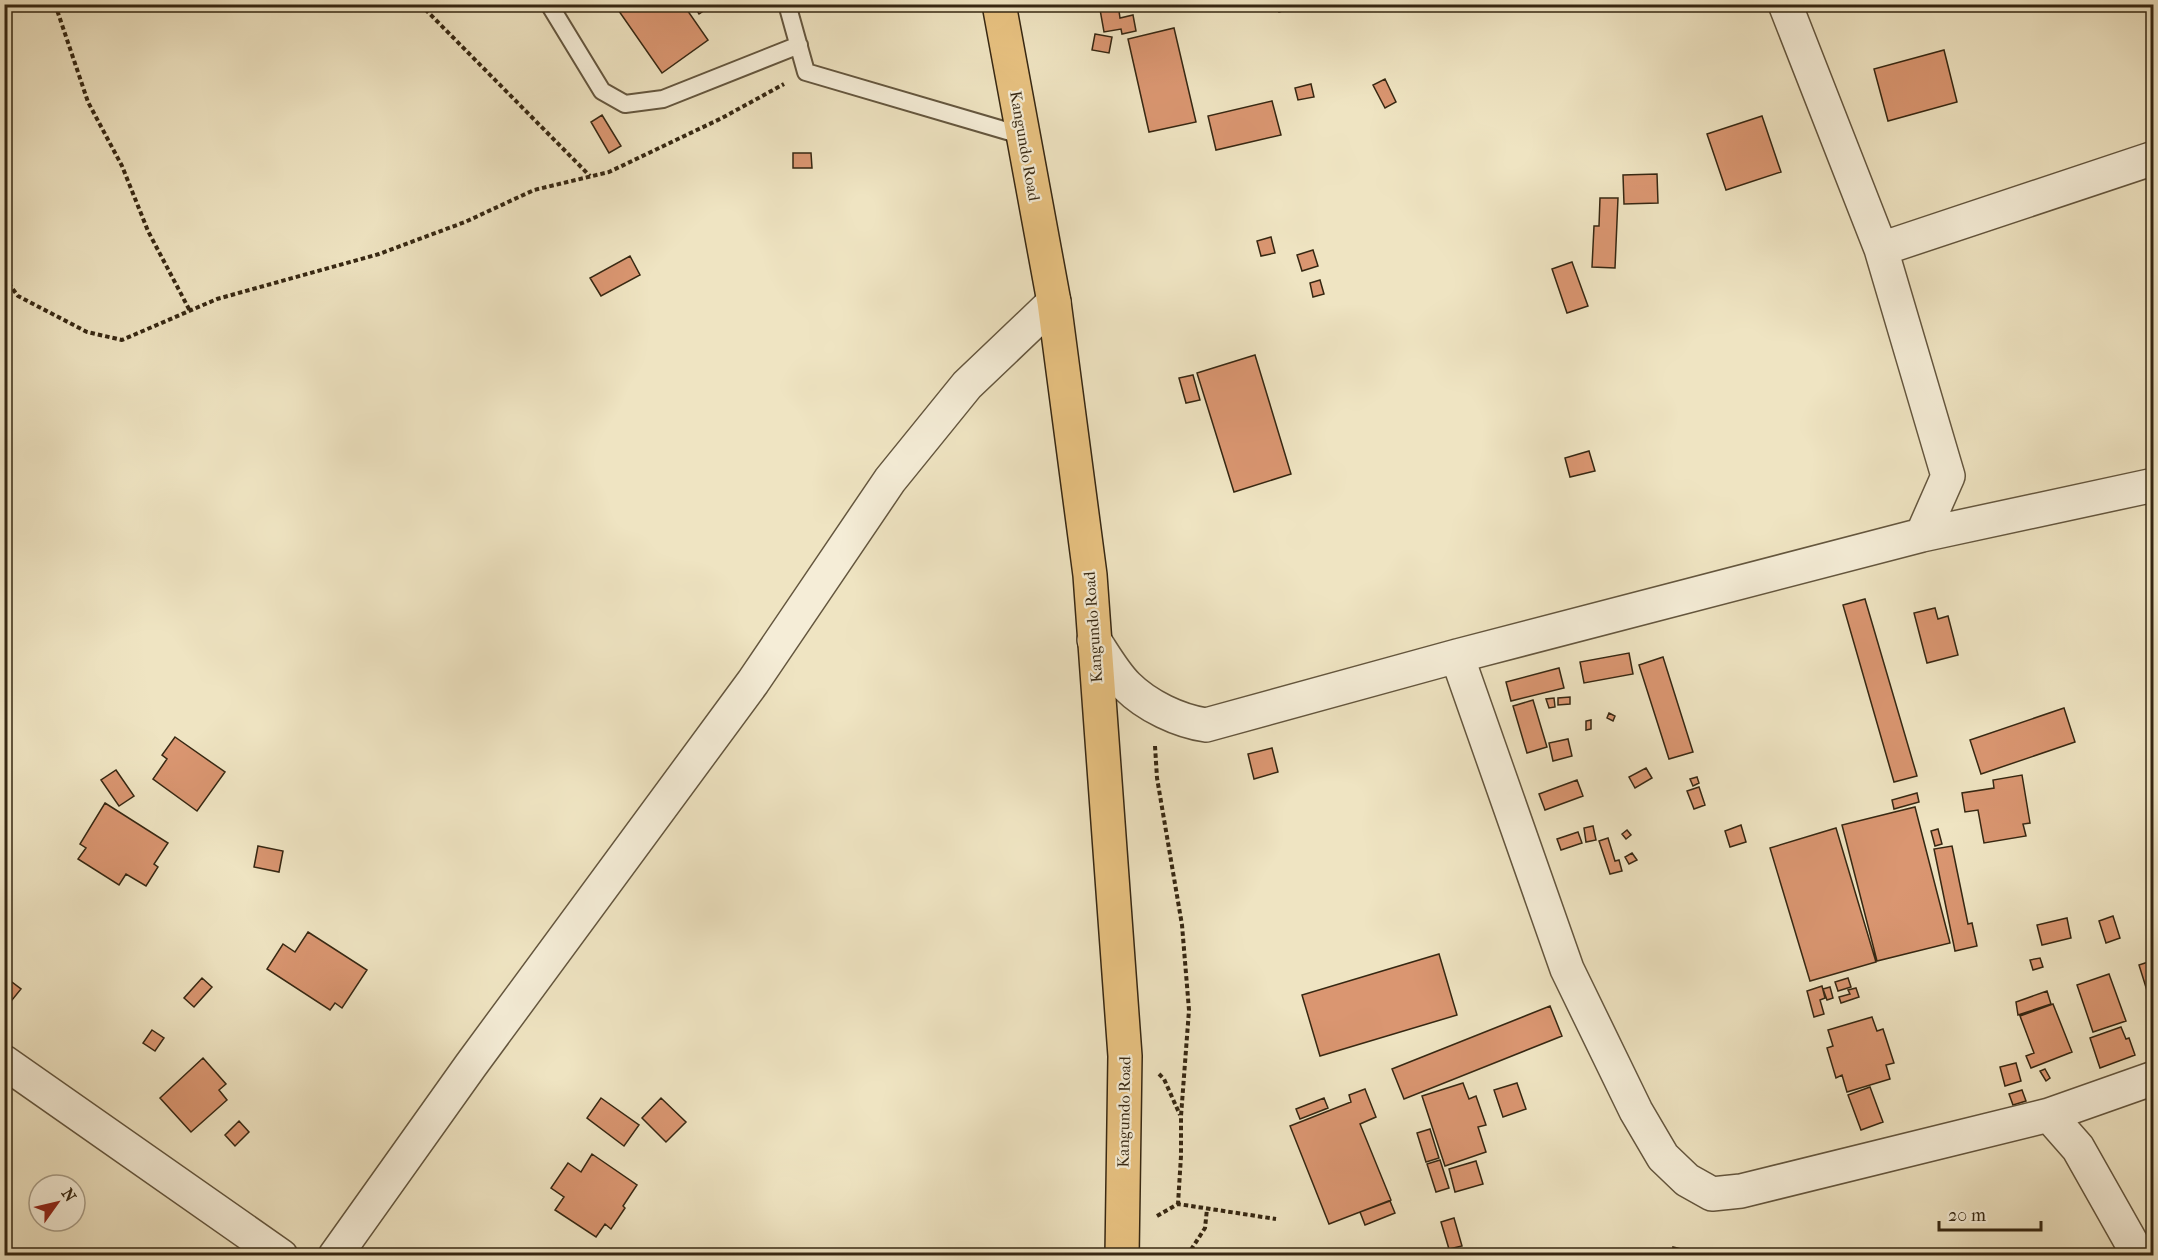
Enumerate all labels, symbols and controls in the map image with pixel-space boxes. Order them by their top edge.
street label: Kangundo Road [1006,89,1044,203]
street label: Kangundo Road [1080,570,1106,683]
street label: Kangundo Road [1114,1056,1134,1168]
north arrow [27,1173,87,1233]
text: N [58,1185,81,1206]
scale bar [1939,1194,2041,1232]
text: 20 m [1948,1205,1986,1226]

